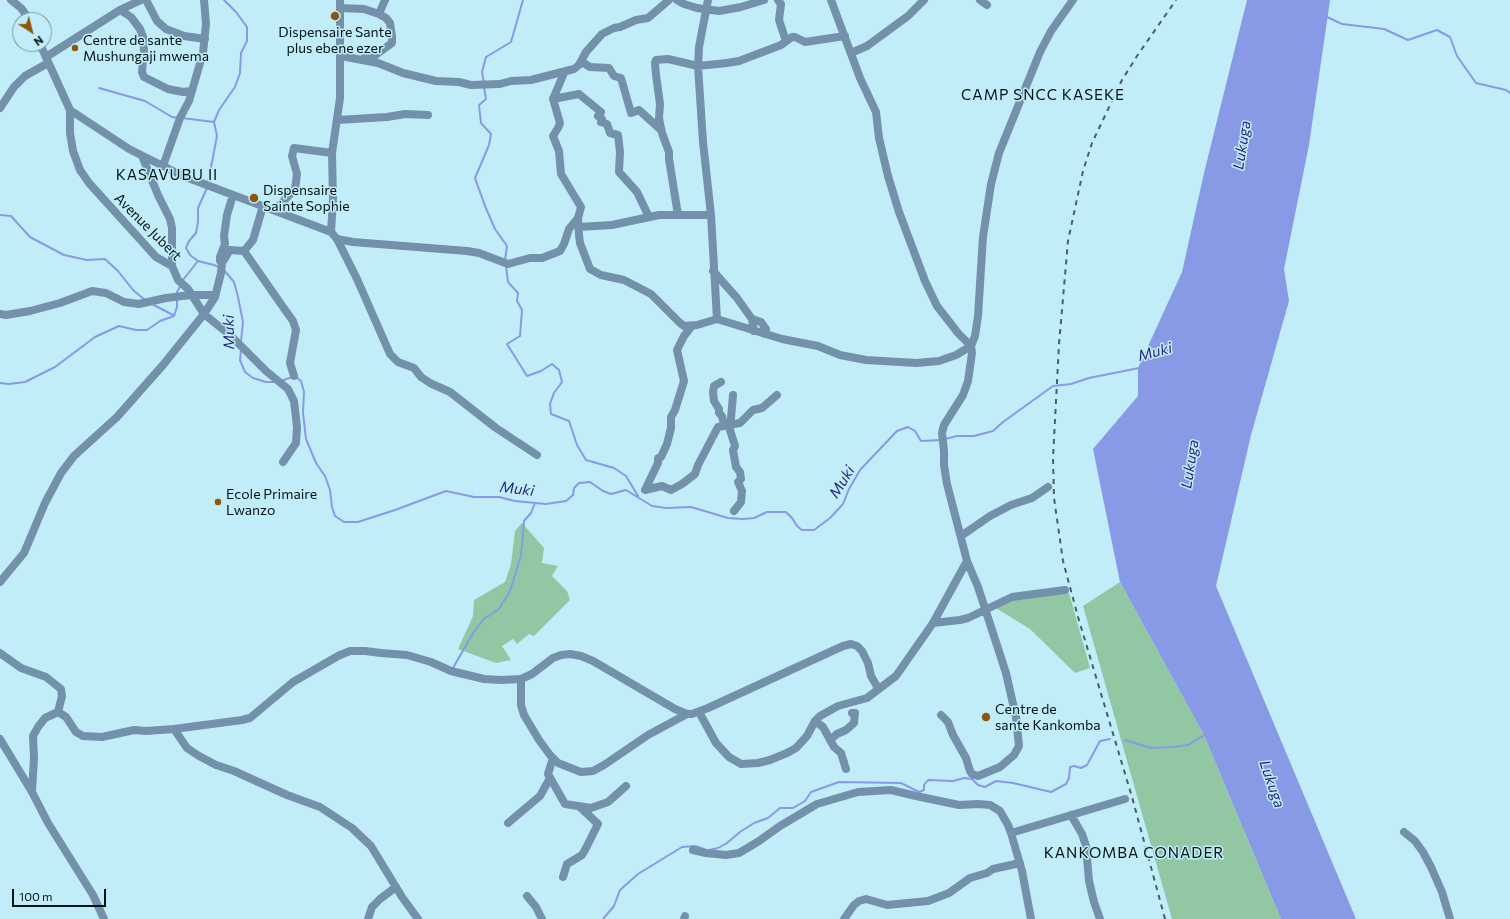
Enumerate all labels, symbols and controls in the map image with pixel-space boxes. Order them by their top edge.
marker: Dispensaire Sante plus ebene ezer [329,10,341,22]
north arrow [12,12,52,52]
place label: Dispensaire Sante plus ebene ezer [278,24,392,56]
place label: Centre de sante Mushungaji mwema [83,32,209,64]
text: N [32,34,46,49]
marker: Centre de sante Mushungaji mwema [70,43,80,53]
district label: CAMP SNCC KASEKE [961,86,1125,104]
water label: Lukuga [1229,119,1255,171]
district label: KASAVUBU II [116,166,218,184]
place label: Dispensaire Sainte Sophie [263,182,350,214]
street label: Avenue Jubert [111,190,185,264]
marker: Dispensaire Sainte Sophie [248,192,260,204]
water label: Muki [220,315,238,349]
water label: Muki [1136,339,1174,365]
water label: Lukuga [1177,438,1203,490]
water label: Muki [825,463,859,501]
water label: Muki [499,478,535,500]
place label: Ecole Primaire Lwanzo [226,486,317,518]
marker: Ecole Primaire Lwanzo [213,497,223,507]
place label: Centre de sante Kankomba [995,701,1101,734]
marker: Centre de sante Kankomba [980,711,992,723]
water label: Lukuga [1255,758,1289,810]
district label: KANKOMBA CONADER [1044,844,1224,862]
scale bar [14,881,108,907]
text: 100 m [19,889,53,903]

